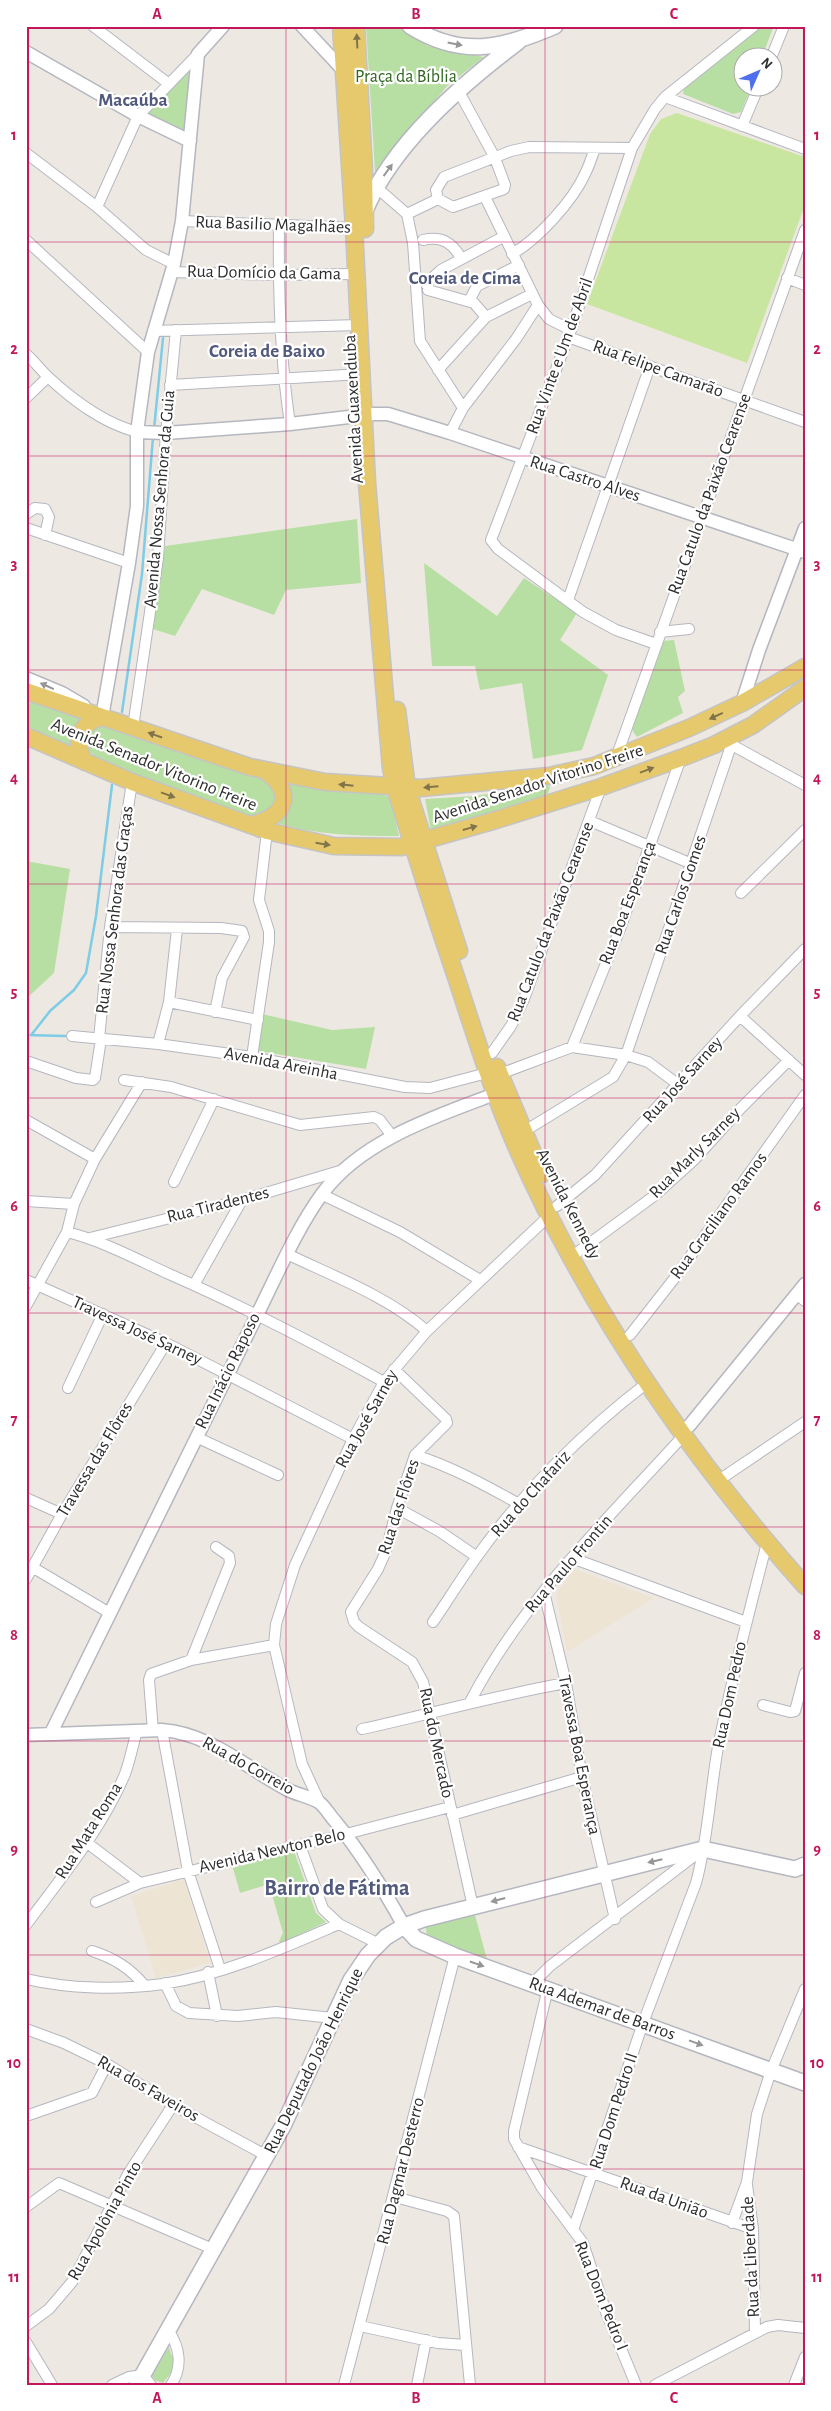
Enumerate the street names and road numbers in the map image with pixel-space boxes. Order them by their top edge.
street label: Rua Basilio Magalhães [195,213,351,237]
street label: Rua Domício da Gama [187,263,341,283]
street label: Rua Vinte e Um de Abril [523,275,597,437]
street label: Avenida Guaxenduba [341,334,367,484]
street label: Rua Felipe Camarão [590,337,726,401]
street label: Avenida Nossa Senhora da Guia [141,389,179,609]
street label: Rua Catulo da Paixão Cearense [665,391,755,597]
street label: Rua Castro Alves [528,453,642,505]
street label: Avenida Senador Vitorino Freire [48,715,260,815]
street label: Avenida Senador Vitorino Freire [430,741,646,827]
street label: Rua Nossa Senhora das Graças [93,805,137,1015]
street label: Rua Catulo da Paixão Cearense [505,820,597,1024]
street label: Rua Carlos Gomes [652,833,710,957]
street label: Rua Boa Esperança [596,839,660,967]
street label: Rua José Sarney [640,1033,727,1127]
street label: Avenida Areinha [223,1044,339,1084]
street label: Rua Marly Sarney [646,1104,744,1202]
street label: Avenida Kennedy [532,1146,604,1262]
street label: Rua Graciliano Ramos [667,1149,771,1283]
street label: Rua Tiradentes [165,1184,271,1226]
street label: Travessa José Sarney [69,1293,205,1369]
street label: Rua Inácio Raposo [192,1310,264,1432]
street label: Rua José Sarney [333,1367,402,1471]
street label: Travessa das Flôres [54,1399,136,1521]
street label: Rua do Chafariz [488,1447,574,1541]
street label: Rua das Flôres [375,1457,423,1557]
street label: Rua Paulo Frontin [522,1512,616,1616]
street label: Rua Dom Pedro [710,1640,750,1750]
street label: Travessa Boa Esperança [555,1674,603,1836]
street label: Rua do Mercado [416,1686,457,1800]
street label: Rua do Correio [199,1733,297,1799]
street label: Rua Mata Roma [52,1780,126,1882]
street label: Avenida Newton Belo [197,1825,347,1877]
street label: Rua Deputado João Henrique [261,1965,367,2157]
street label: Rua Ademar de Barros [526,1974,678,2044]
street label: Rua Dom Pedro II [587,2051,641,2171]
street label: Rua dos Faveiros [94,2053,202,2125]
street label: Rua Dagmar Desterro [374,2095,428,2246]
street label: Rua Apolônia Pinto [65,2158,145,2284]
street label: Rua da União [618,2174,711,2222]
street label: Rua da Liberdade [739,2196,763,2318]
street label: Rua Dom Pedro I [571,2239,631,2353]

